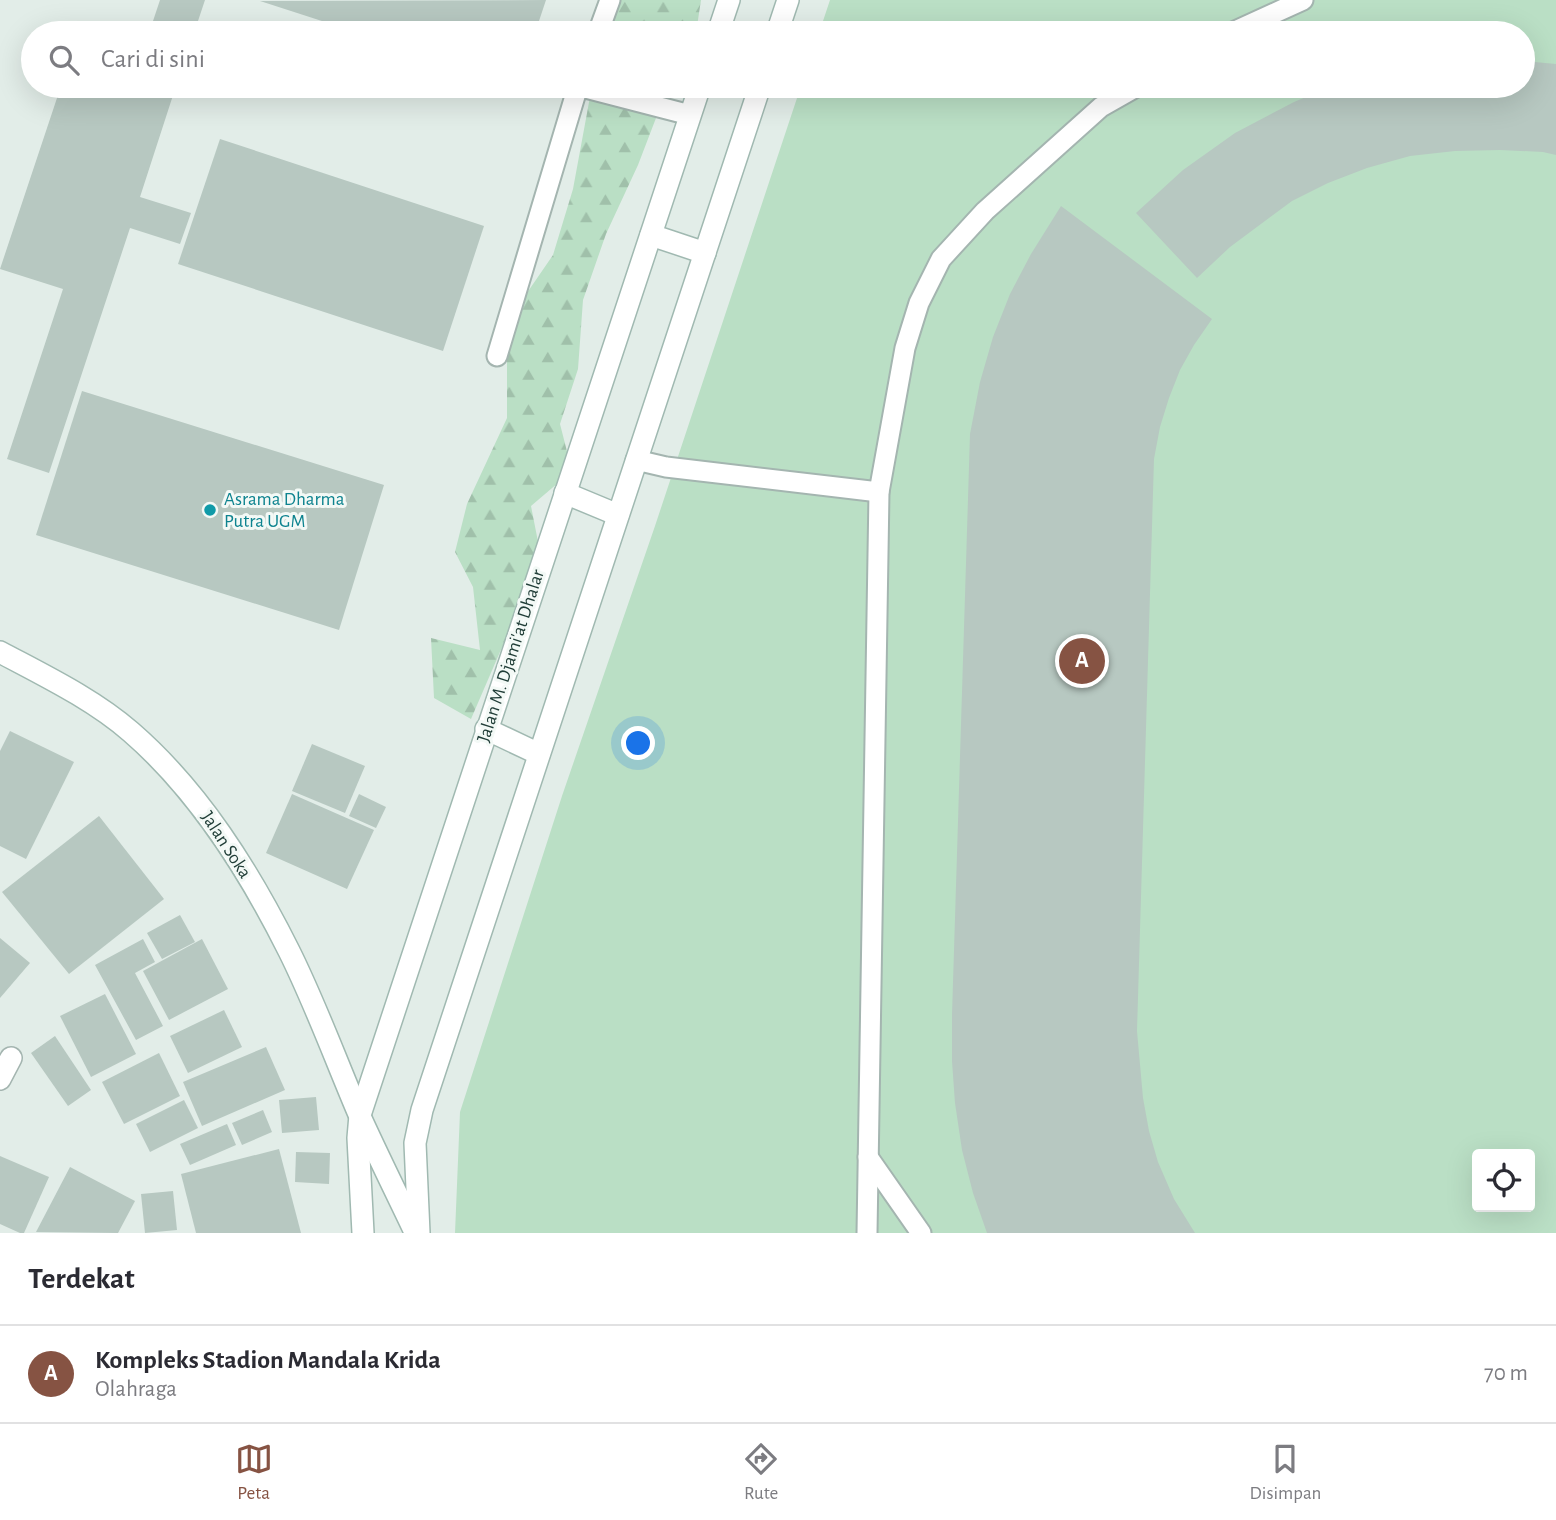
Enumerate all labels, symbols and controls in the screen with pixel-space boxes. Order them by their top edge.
search box [21,21,1535,98]
icon: search [45,41,83,79]
text: Cari di sini [101,46,205,72]
place label: Asrama Dharma Putra UGM [224,490,345,531]
marker: Asrama Dharma Putra UGM [202,502,218,518]
street label: Jalan M. Djami'at Dhalar [474,567,548,745]
pin: A [1059,635,1105,687]
your location [621,726,655,760]
street label: Jalan Soka [197,808,255,882]
map controls [1472,1149,1535,1212]
button: locate [1472,1149,1535,1212]
text: Terdekat [28,1264,135,1294]
text: Kompleks Stadion Mandala Krida [95,1347,441,1373]
text: A [44,1362,58,1385]
text: 70 m [1484,1362,1528,1385]
text: Olahraga [95,1378,177,1401]
tab: Peta [235,1440,273,1505]
tab: Rute [742,1440,780,1505]
tab: Disimpan [1250,1440,1321,1505]

